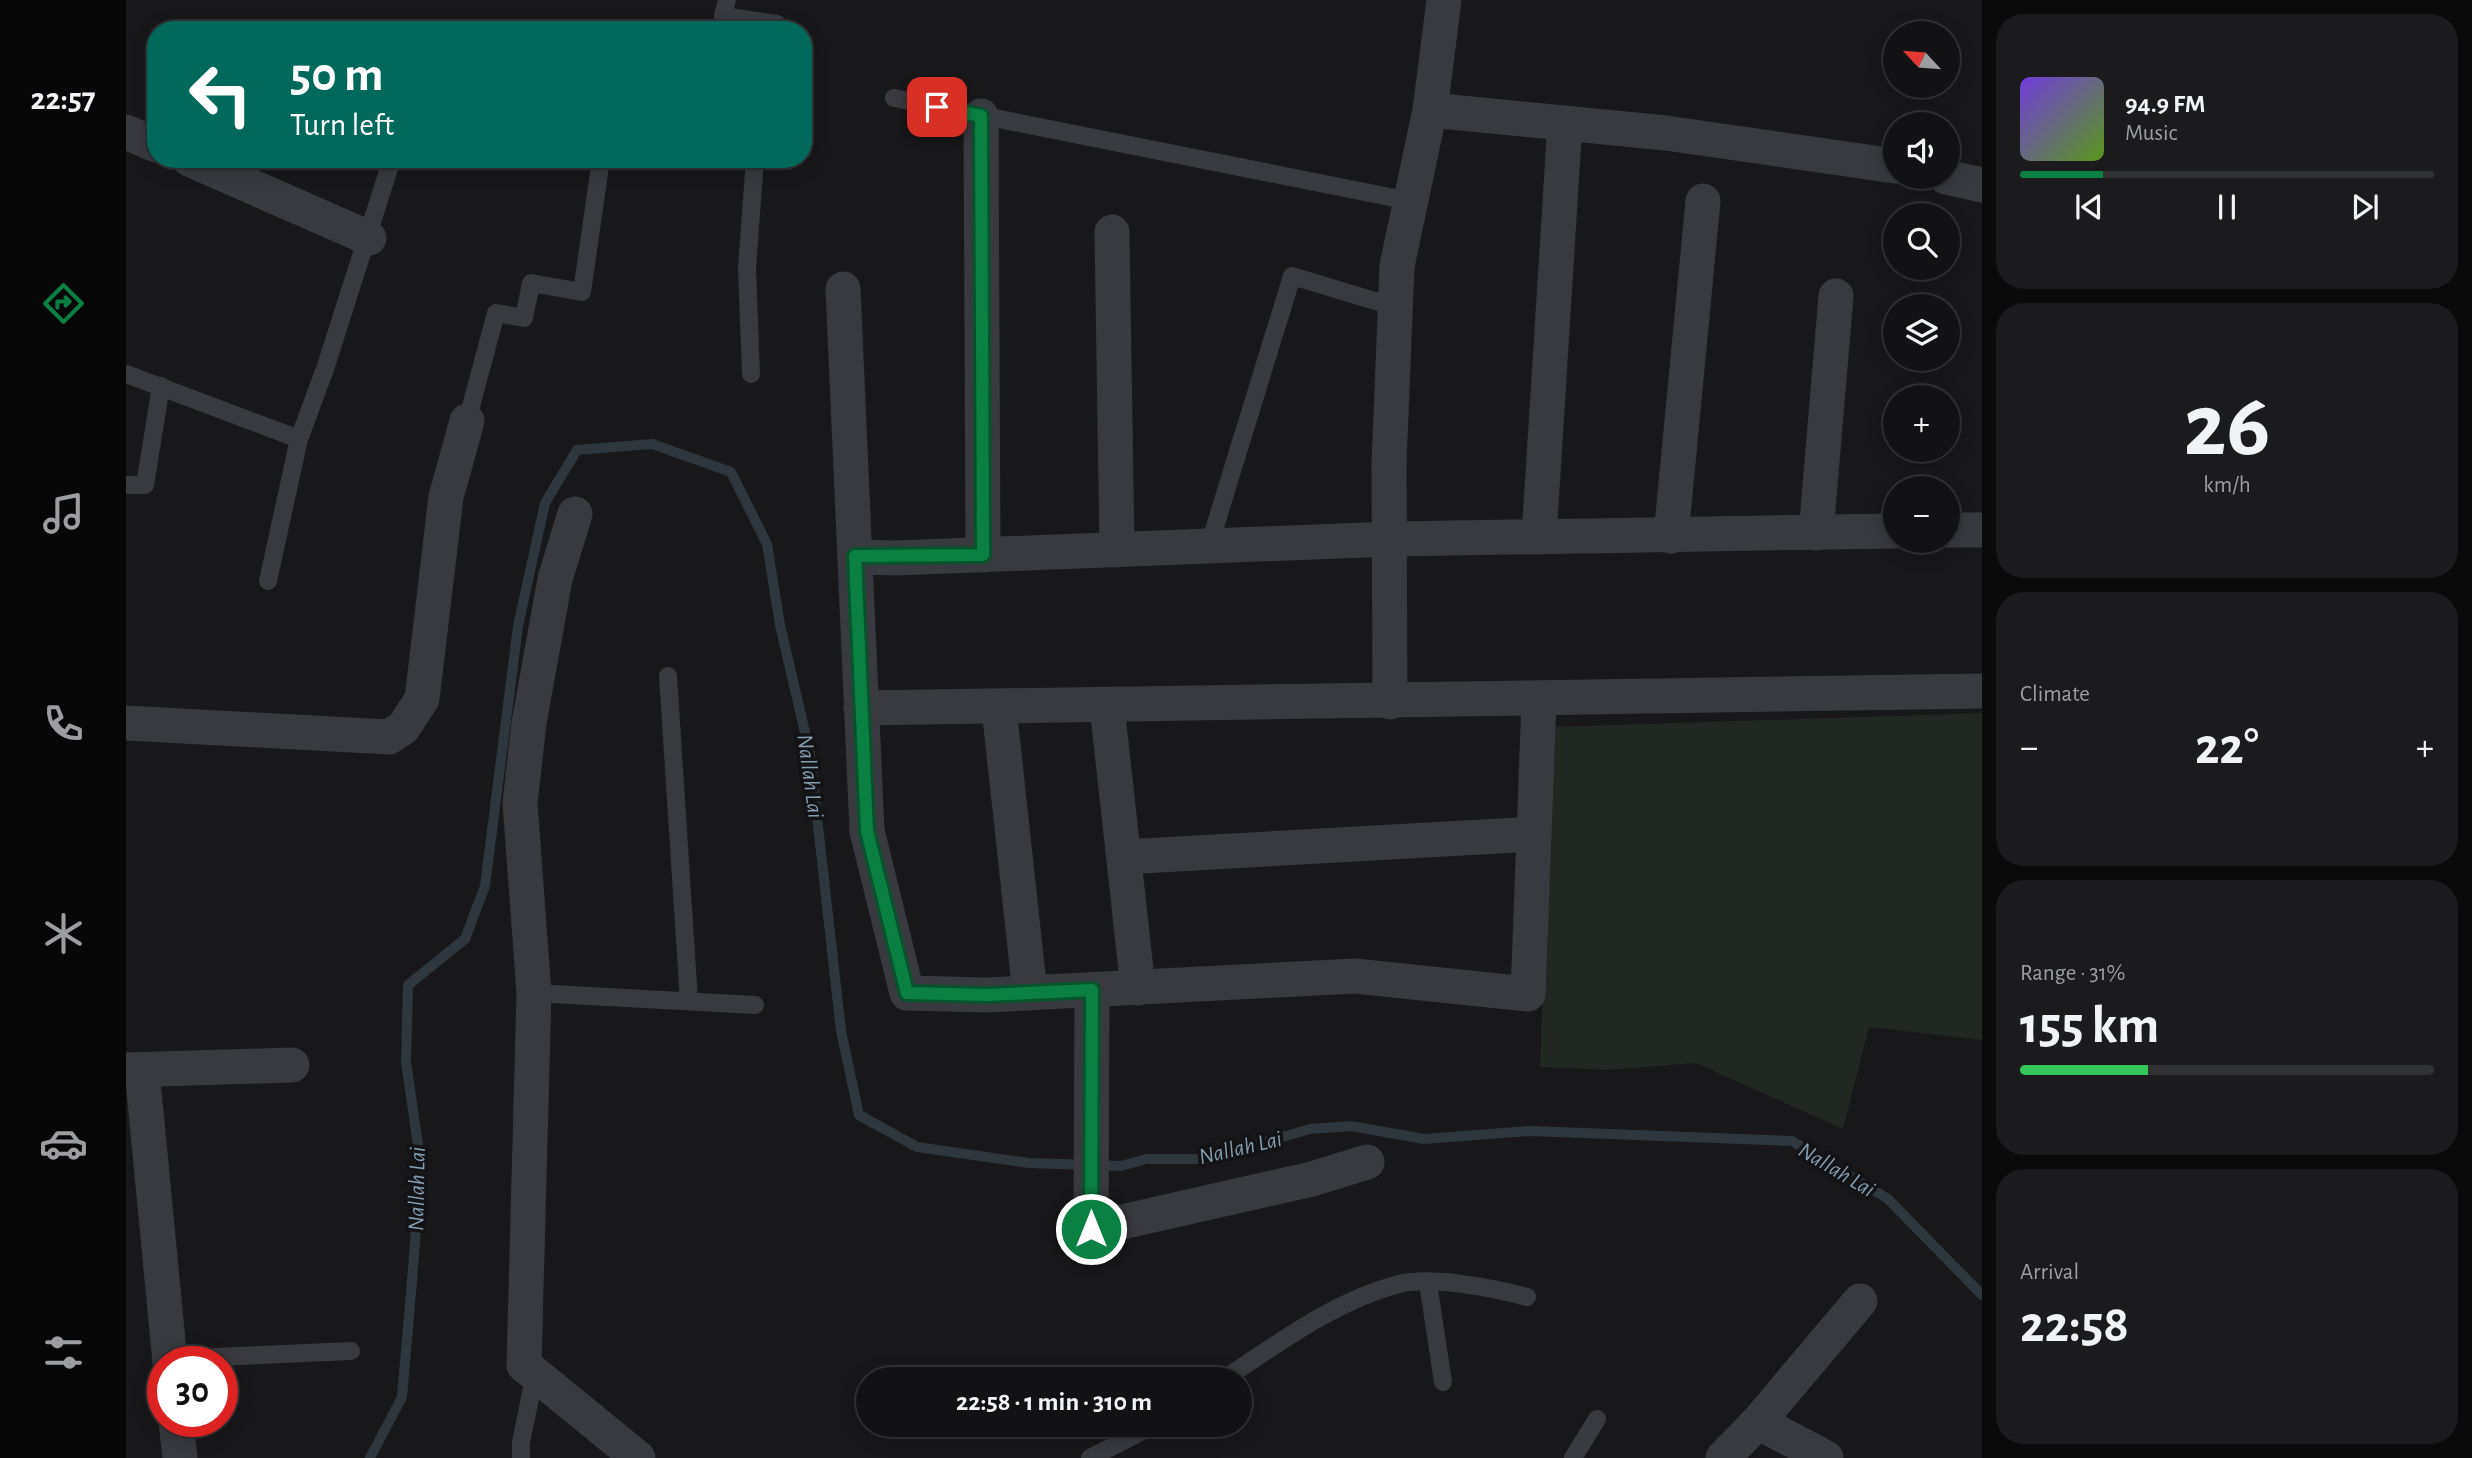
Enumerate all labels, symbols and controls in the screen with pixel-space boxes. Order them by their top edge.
north arrow [1883,21,1960,98]
map controls [1883,21,1960,553]
icon: left [175,49,266,140]
text: 50 m [290,51,384,100]
pin [907,77,967,137]
text: 22:57 [30,83,96,115]
icon: arrive [918,88,956,126]
text: 94.9 FM [2125,91,2205,117]
text: Turn left [290,109,394,141]
button: sound [1883,112,1960,189]
text: Music [2125,122,2177,145]
icon: previous [2070,188,2108,226]
icon: pause [2208,188,2246,226]
icon: next [2346,188,2384,226]
button: search [1883,203,1960,280]
icon: directions [39,279,88,328]
button: layers [1883,294,1960,371]
text: 26 [2184,381,2270,472]
button: + [1883,385,1960,462]
text: km/h [2203,474,2251,497]
button: − [1883,476,1960,553]
icon: music [39,489,88,538]
text: Climate [2020,683,2090,706]
icon: phone [39,699,88,748]
text: 22° [2195,721,2259,773]
text: − [2020,729,2038,767]
text: + [2416,729,2434,767]
water label: Nallah Lai [792,733,827,820]
icon: climate [39,909,88,958]
text: Range · 31% [2020,962,2126,985]
text: 155 km [2020,1000,2159,1052]
icon: car [39,1119,88,1168]
water label: Nallah Lai [1197,1128,1284,1169]
water label: Nallah Lai [1794,1139,1878,1202]
water label: Nallah Lai [405,1147,430,1231]
position arrow [1054,1192,1128,1266]
text: Arrival [2020,1261,2079,1284]
text: 22:58 [2020,1299,2129,1351]
icon: filters [39,1328,88,1377]
speed limit sign: 30 [147,1346,238,1437]
text: 22:58 · 1 min · 310 m [956,1389,1152,1415]

